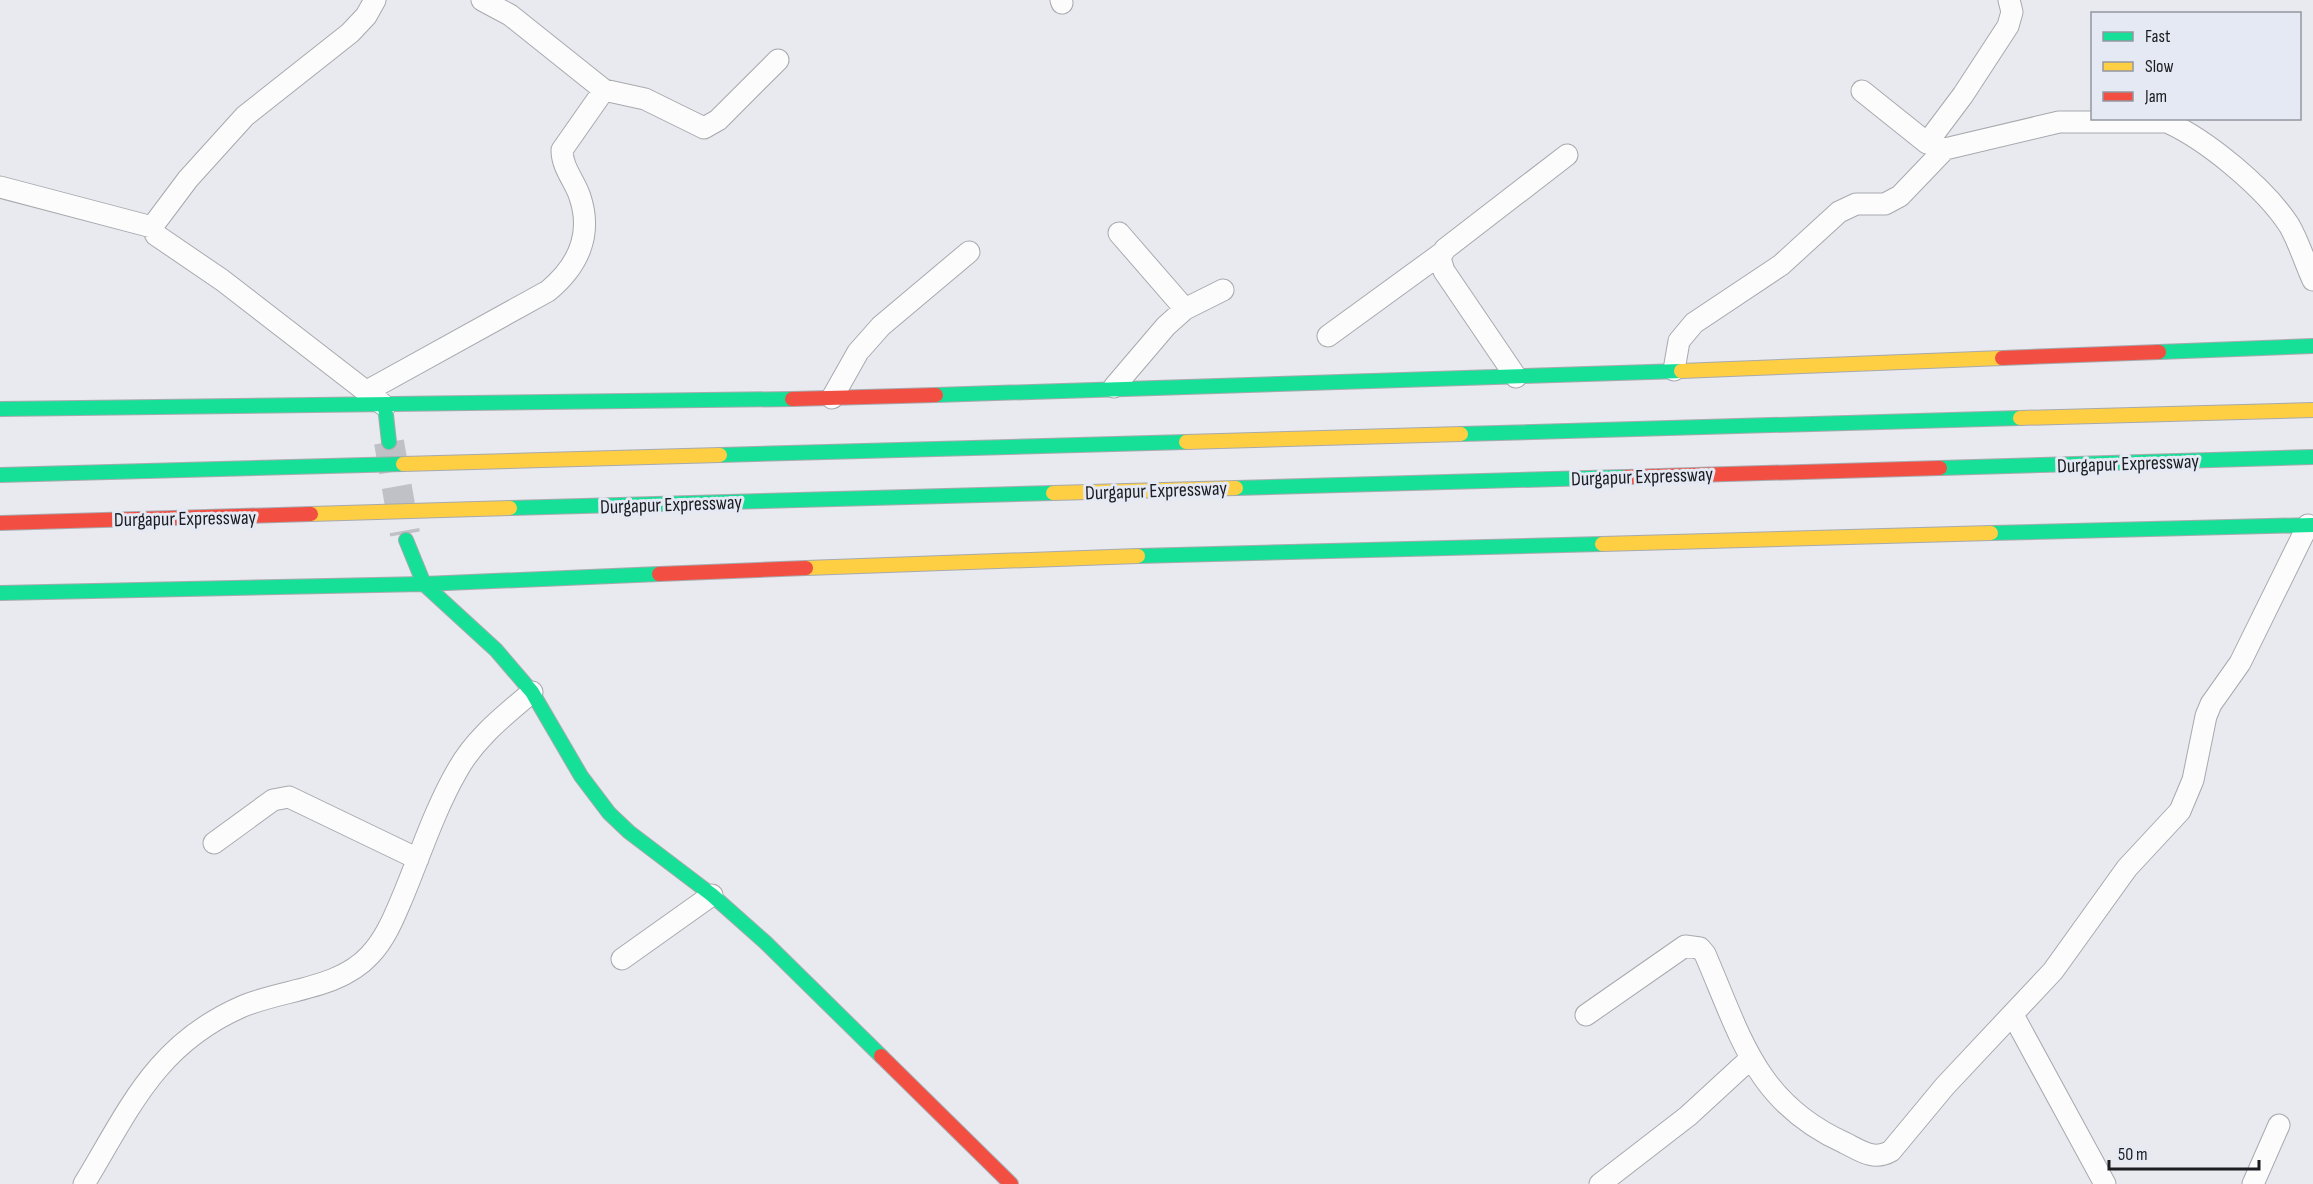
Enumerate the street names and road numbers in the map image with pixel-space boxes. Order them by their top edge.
street label: Durgapur Expressway [2057,450,2200,478]
street label: Durgapur Expressway [1571,463,1714,491]
street label: Durgapur Expressway [1085,477,1228,505]
street label: Durgapur Expressway [600,491,743,519]
street label: Durgapur Expressway [114,506,257,532]

